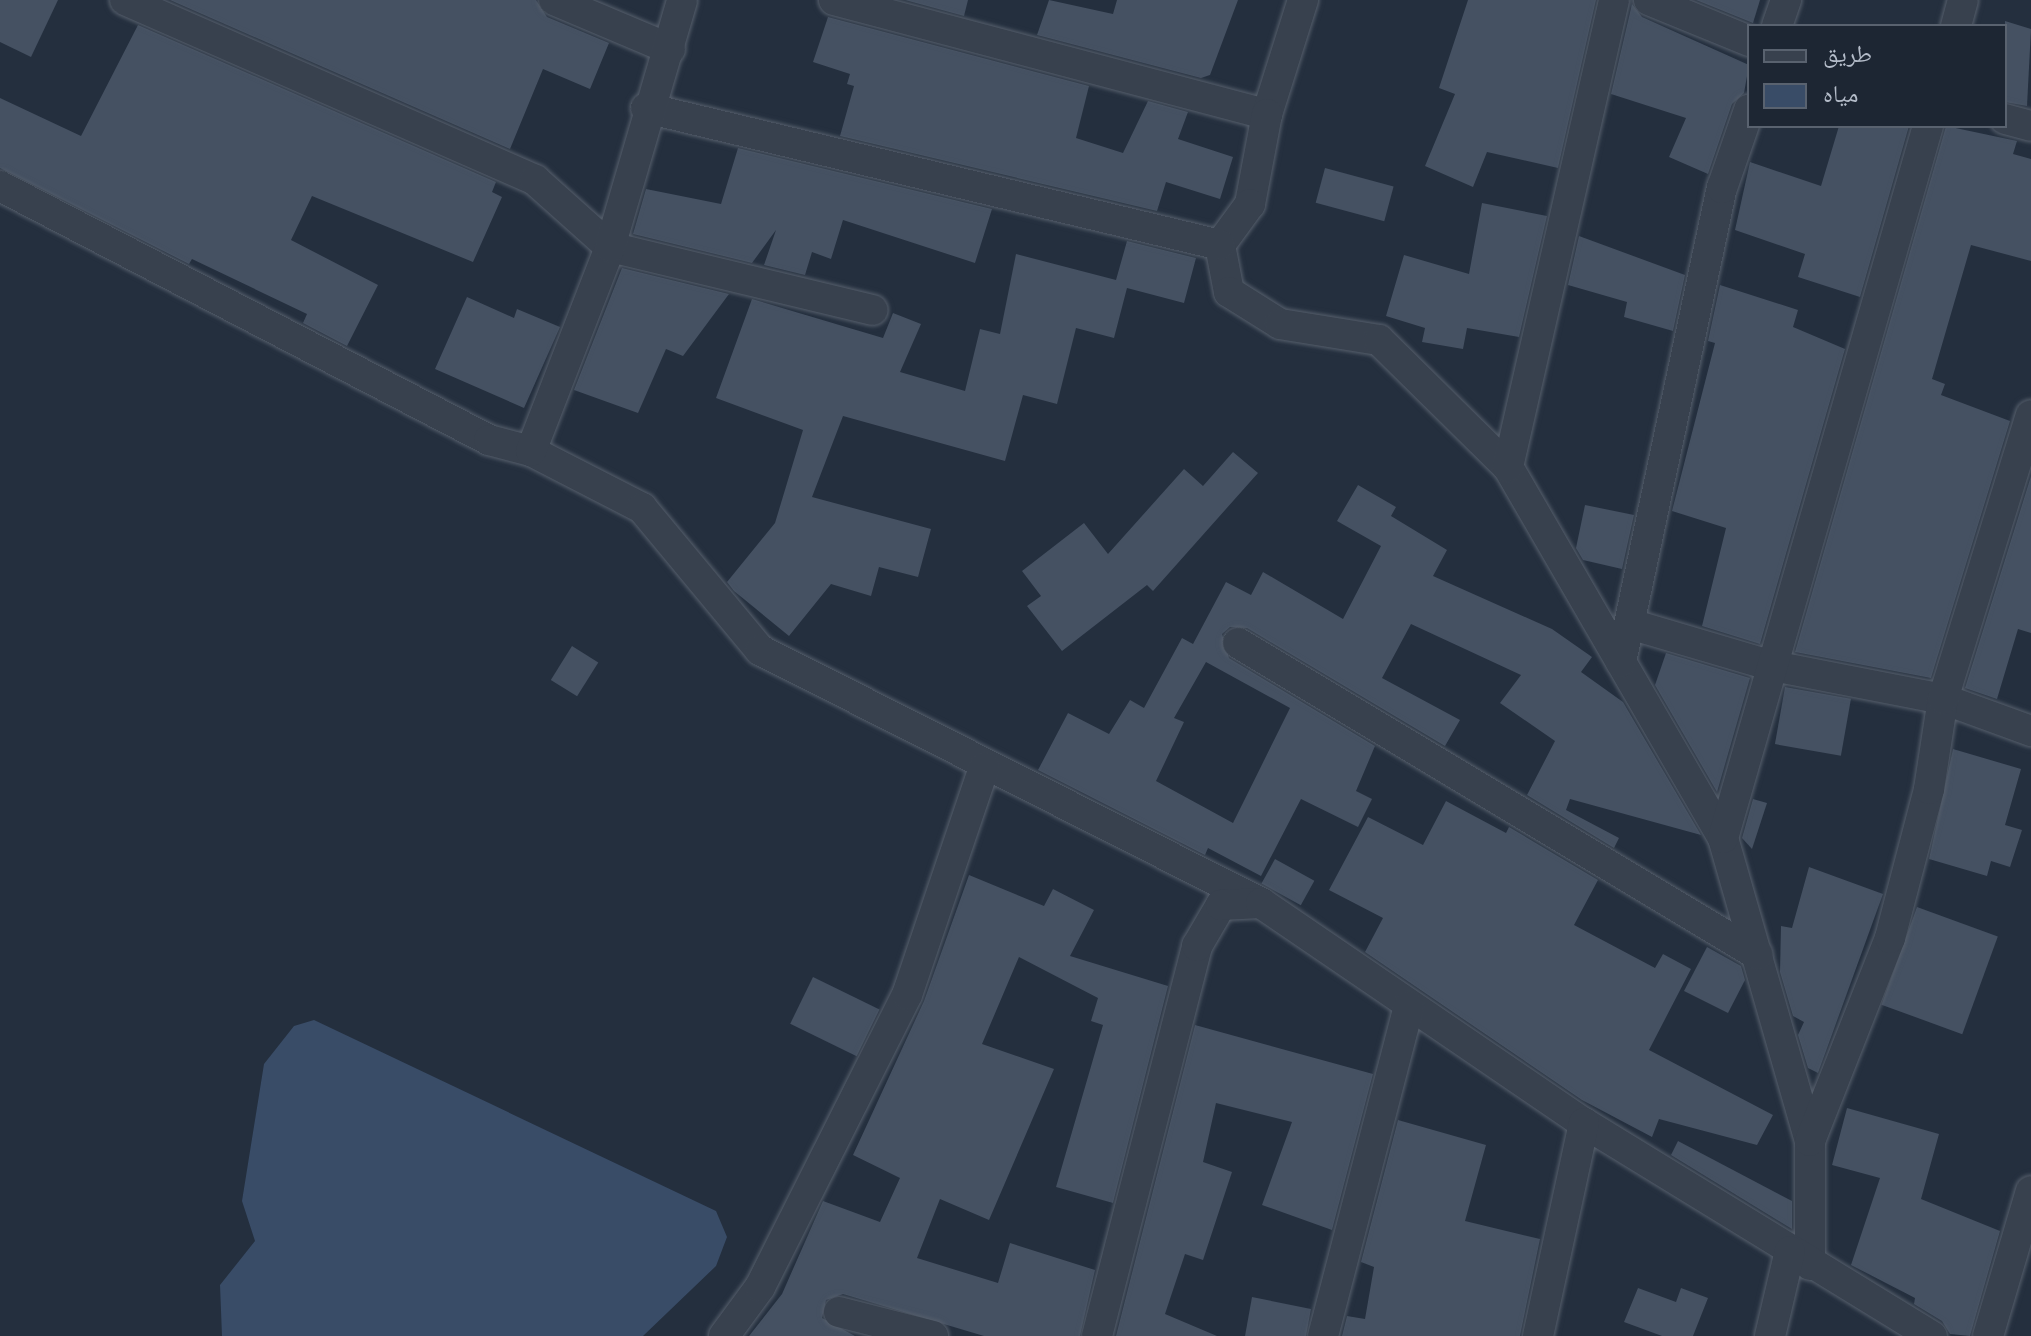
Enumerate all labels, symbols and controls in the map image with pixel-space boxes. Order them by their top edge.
legend [1747,24,2007,128]
text: طريق [1823,36,1872,69]
text: مياه [1823,76,1858,109]

